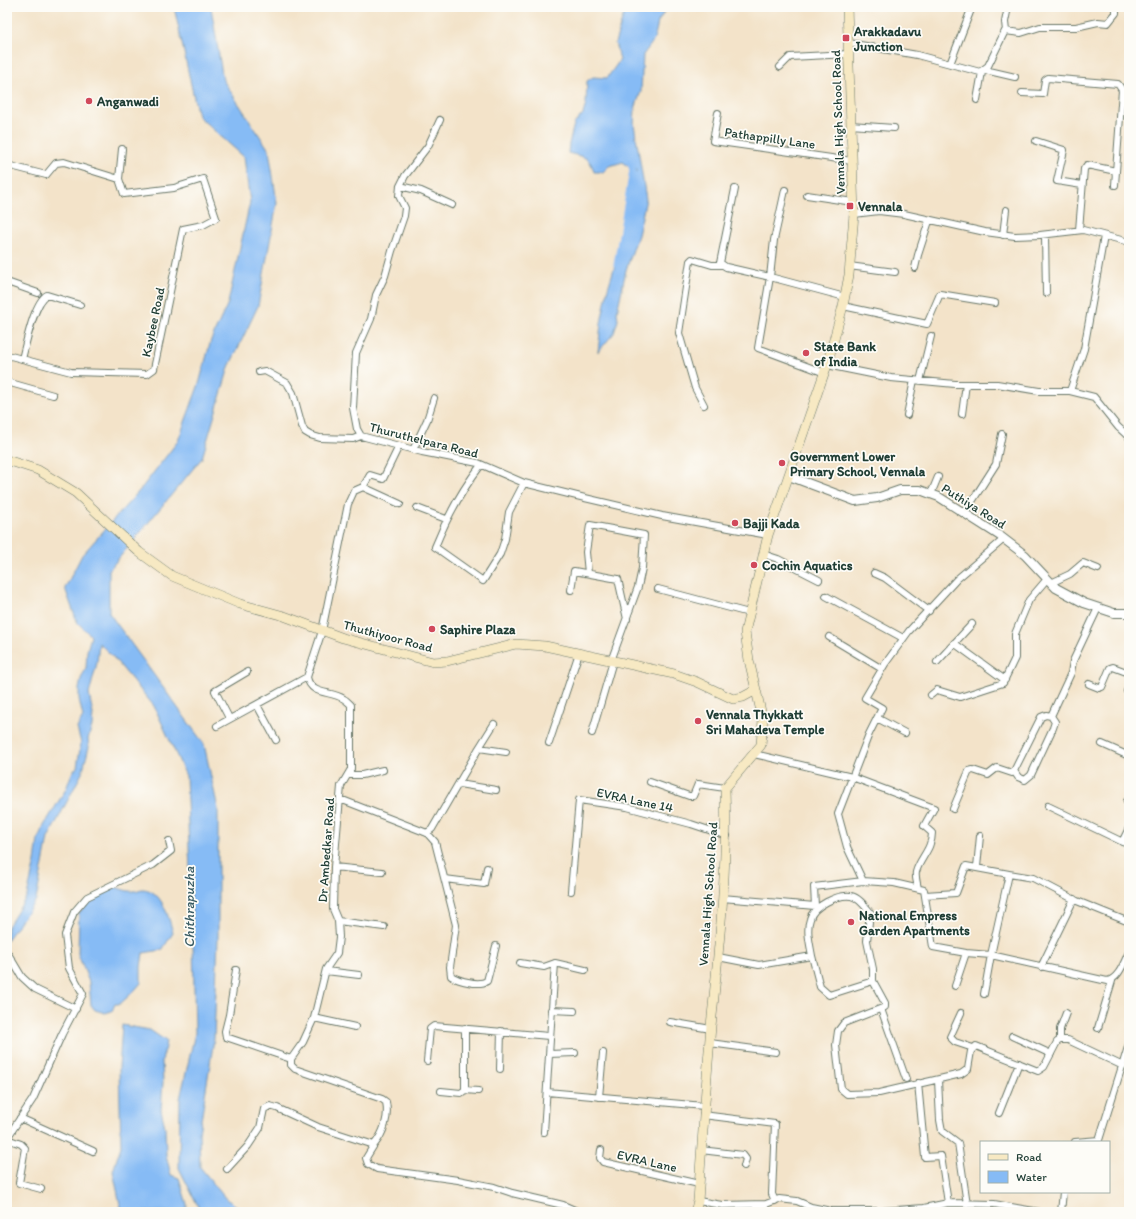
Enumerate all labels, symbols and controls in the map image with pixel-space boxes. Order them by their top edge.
place label: Arakkadavu Junction [853,24,922,54]
marker: Arakkadavu Junction [841,33,851,43]
street label: Vennala High School Road [828,50,848,194]
place label: Anganwadi [96,94,159,110]
marker: Anganwadi [84,96,94,106]
street label: Pathappilly Lane [724,124,816,152]
place label: Vennala [858,199,903,214]
marker: Vennala [845,201,855,211]
street label: Kaybee Road [138,286,168,358]
place label: State Bank of India [814,339,876,369]
marker: State Bank of India [801,348,811,358]
street label: Thuruthelpara Road [368,419,480,461]
place label: Government Lower Primary School, Vennala [790,449,926,480]
marker: Government Lower Primary School, Vennala [777,458,787,468]
street label: Puthiya Road [939,480,1009,532]
place label: Bajji Kada [743,516,800,532]
marker: Bajji Kada [730,518,740,528]
place label: Cochin Aquatics [762,558,853,574]
marker: Cochin Aquatics [749,560,759,570]
street label: Thuthiyoor Road [342,617,434,655]
place label: Saphire Plaza [440,622,516,638]
marker: Saphire Plaza [427,624,437,634]
place label: Vennala Thykkatt Sri Mahadeva Temple [706,707,824,738]
marker: Vennala Thykkatt Sri Mahadeva Temple [693,716,703,726]
street label: EVRA Lane 14 [595,785,675,815]
street label: Dr Ambedkar Road [315,797,337,903]
street label: Vennala High School Road [695,821,721,967]
water label: Chithrapuzha [181,866,198,948]
place label: National Empress Garden Apartments [859,908,970,939]
marker: National Empress Garden Apartments [846,917,856,927]
legend [980,1141,1110,1193]
street label: EVRA Lane [616,1147,678,1175]
text: Road [1016,1150,1042,1164]
text: Water [1016,1170,1047,1184]

